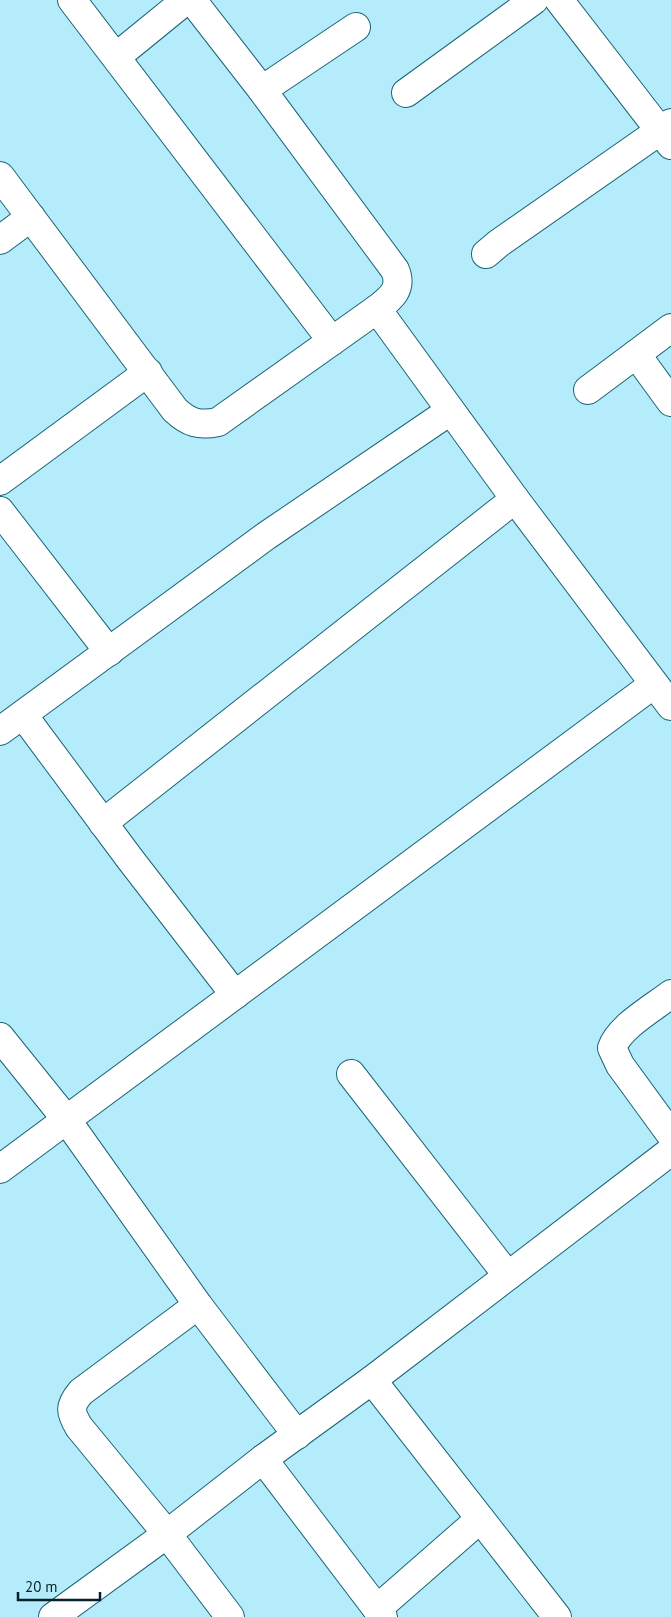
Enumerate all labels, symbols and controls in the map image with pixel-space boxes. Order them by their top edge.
scale bar [18,1570,100,1602]
text: 20 m [25,1577,58,1596]

